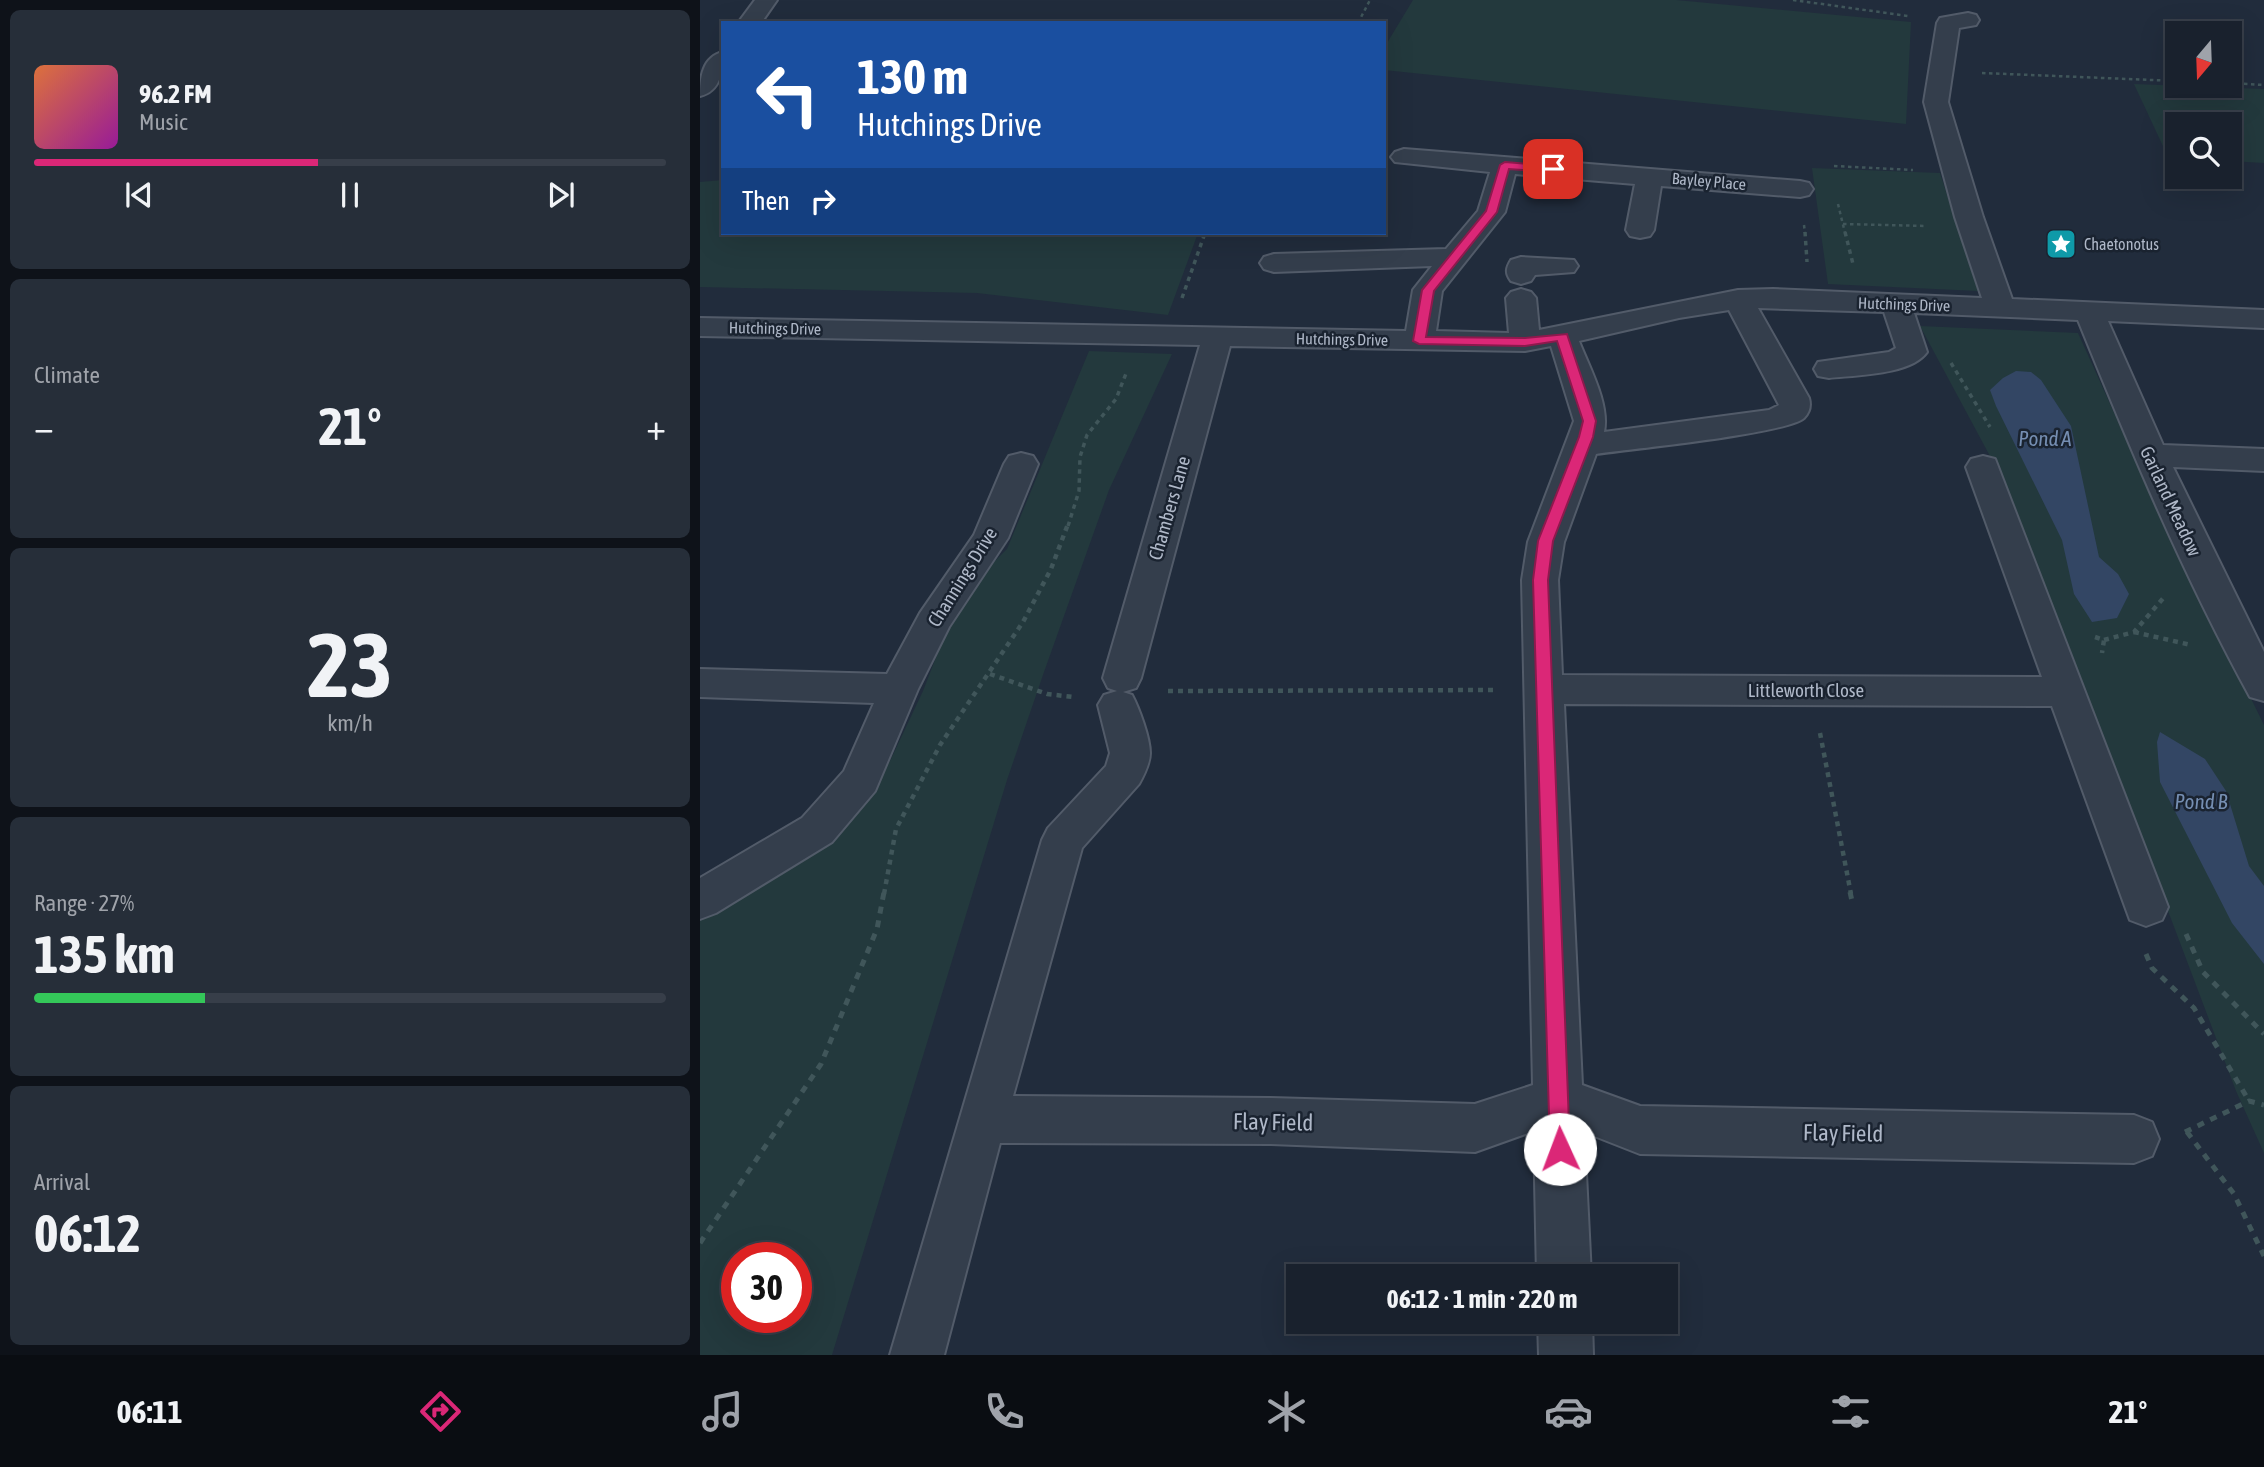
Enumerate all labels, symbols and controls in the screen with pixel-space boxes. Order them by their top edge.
north arrow [2165,21,2242,98]
map controls [2165,21,2242,189]
text: 130 m [857,48,968,104]
icon: left [742,49,833,140]
text: 96.2 FM [139,79,212,109]
text: Hutchings Drive [857,106,1042,143]
text: Music [139,109,187,135]
button: search [2165,112,2242,189]
pin [1523,139,1583,199]
icon: arrive [1534,150,1572,188]
street label: Bayley Place [1671,169,1747,194]
icon: previous [120,176,158,214]
icon: pause [331,176,369,214]
icon: next [542,176,580,214]
icon: right [804,182,842,220]
text: Then [742,186,790,216]
place icon: Chaetonotus [2044,227,2078,261]
place label: Chaetonotus [2084,235,2159,253]
street label: Hutchings Drive [1857,293,1950,316]
street label: Hutchings Drive [729,318,821,339]
street label: Hutchings Drive [1296,329,1388,350]
text: Climate [34,362,100,388]
text: 21° [318,396,382,456]
text: − [34,405,54,448]
text: + [646,405,666,448]
water label: Pond A [2018,426,2072,450]
street label: Garland Meadow [2136,443,2206,560]
street label: Chambers Lane [1144,454,1194,562]
street label: Channings Drive [923,523,1001,631]
text: 23 [307,612,393,716]
street label: Littleworth Close [1748,679,1864,701]
text: km/h [327,710,373,736]
water label: Pond B [2175,789,2228,813]
text: Range · 27% [34,890,134,916]
text: 135 km [34,924,175,984]
street label: Flay Field [1233,1108,1313,1136]
position arrow [1523,1112,1597,1186]
street label: Flay Field [1803,1119,1883,1147]
text: Arrival [34,1169,90,1195]
text: 06:12 [34,1203,141,1263]
speed limit sign: 30 [721,1242,812,1333]
text: 06:12 · 1 min · 220 m [1387,1284,1577,1314]
icon: directions [416,1387,465,1436]
icon: music [698,1387,747,1436]
icon: phone [980,1387,1029,1436]
icon: climate [1262,1387,1311,1436]
icon: car [1544,1387,1593,1436]
icon: filters [1826,1387,1875,1436]
text: 06:11 [117,1393,182,1430]
text: 21° [2108,1393,2147,1430]

